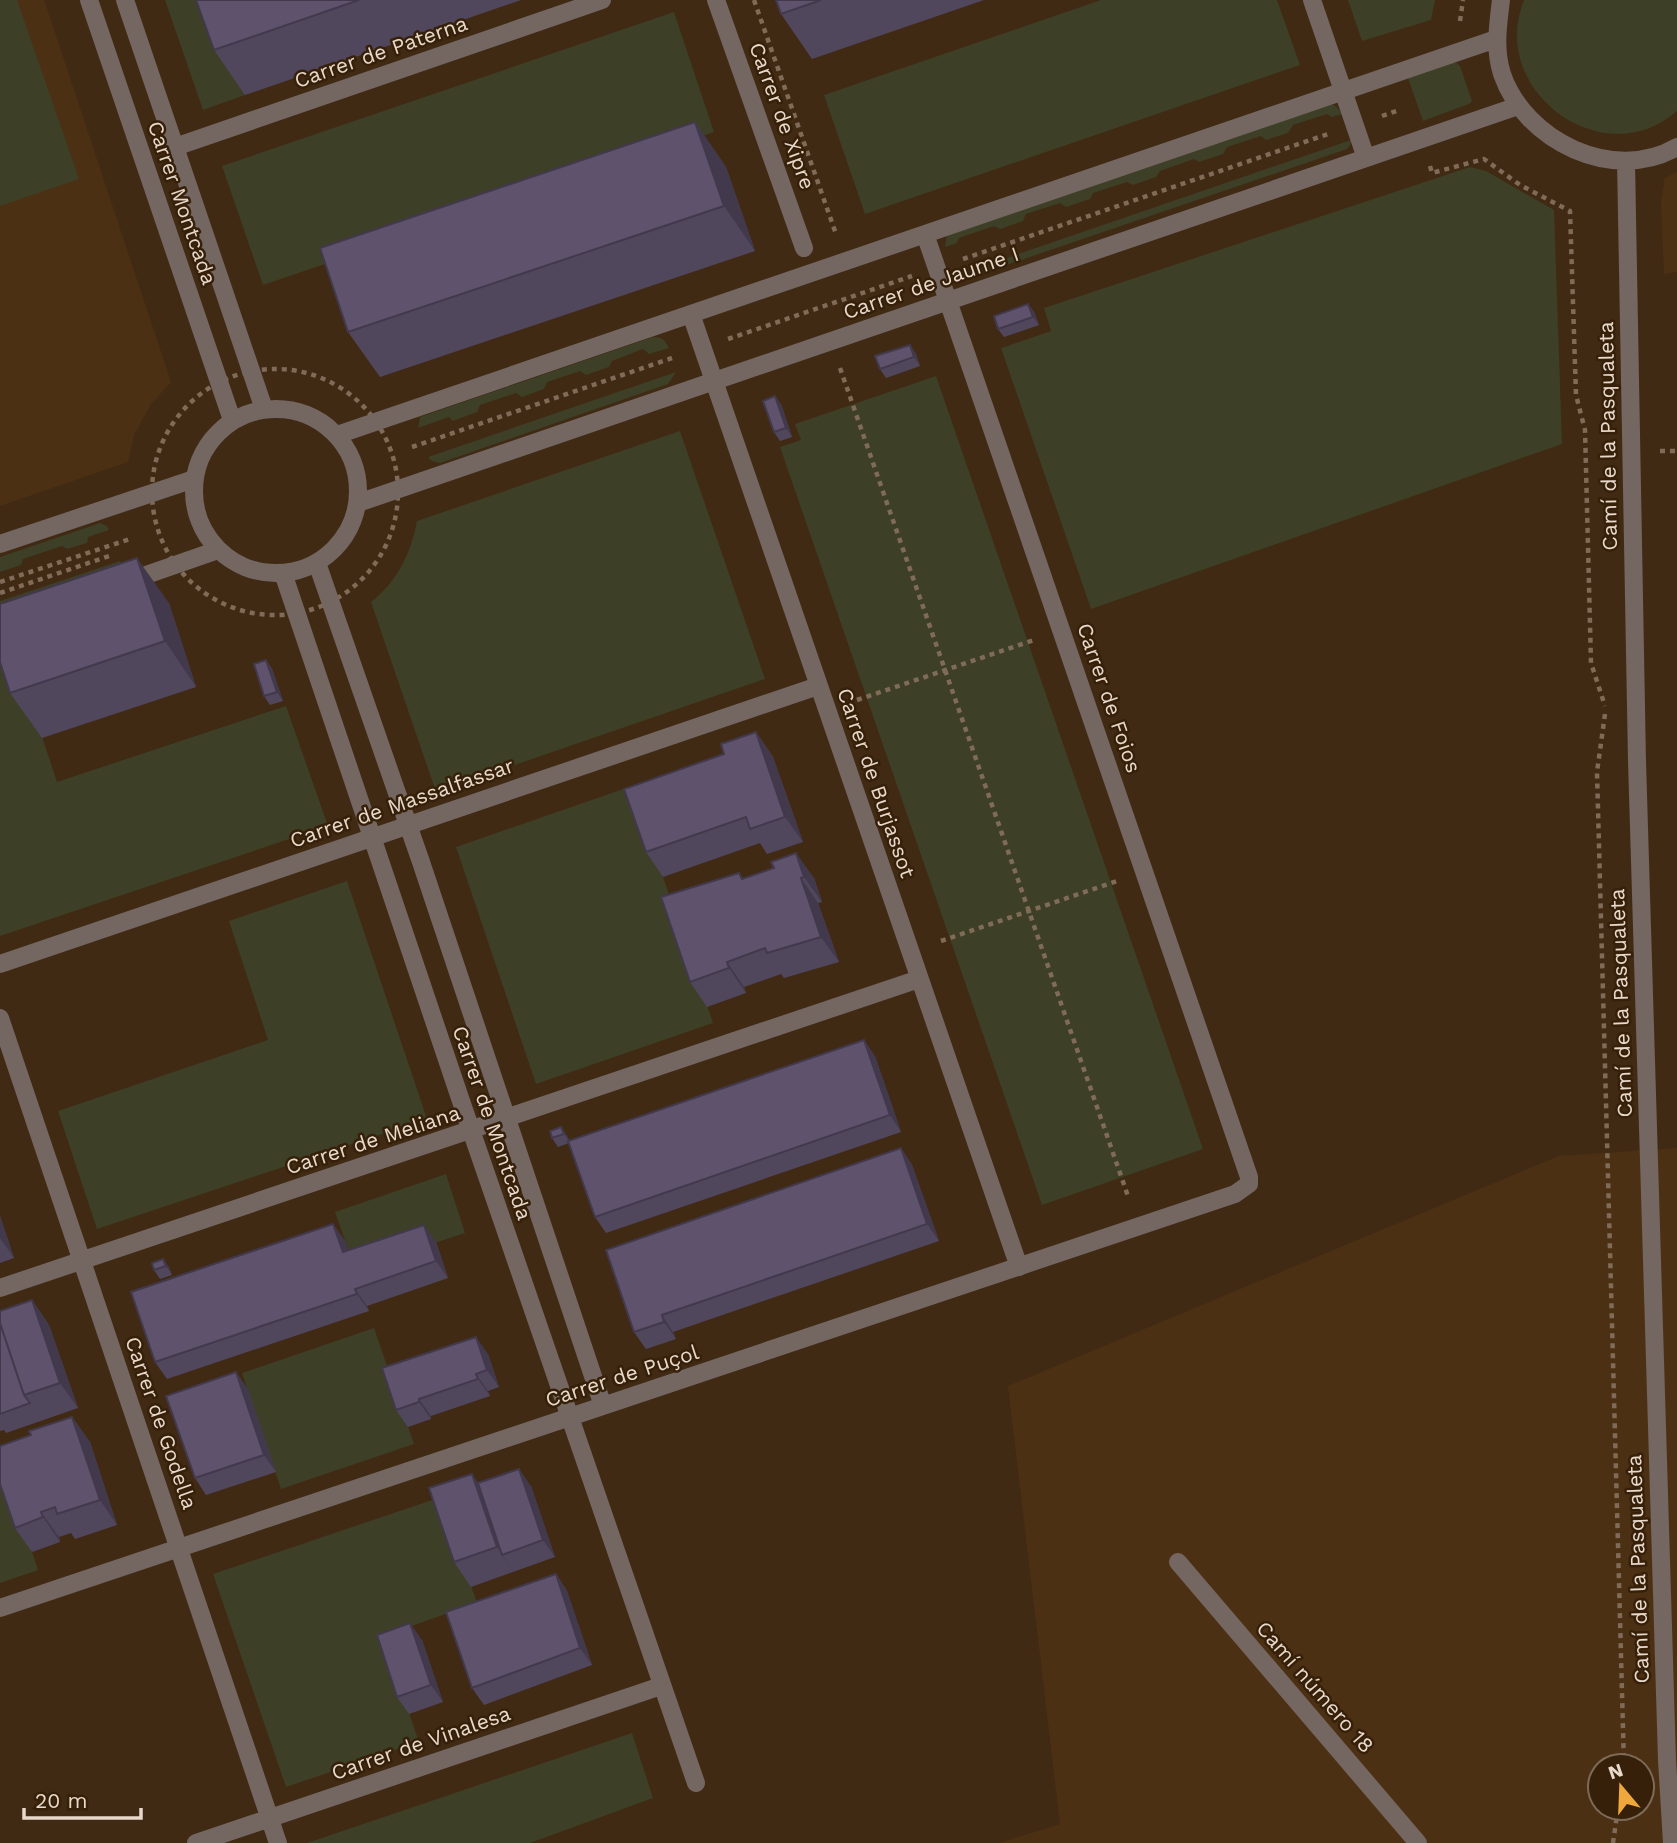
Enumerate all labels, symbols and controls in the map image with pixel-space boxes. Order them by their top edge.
street label: Carrer de Paterna [291,10,471,93]
street label: Carrer de Xipre [744,39,821,193]
street label: Carrer Montcada [143,118,222,288]
street label: Carrer de Jaume I [840,241,1022,324]
street label: Camí de la Pasqualeta [1593,321,1622,551]
street label: Carrer de Foios [1072,620,1147,776]
street label: Carrer de Burjassot [832,685,921,881]
street label: Carrer de Massalfassar [287,752,517,853]
street label: Camí de la Pasqualeta [1604,888,1637,1118]
street label: Carrer de Montcada [448,1023,537,1223]
street label: Carrer de Meliana [283,1100,463,1179]
street label: Carrer de Godella [120,1333,203,1512]
street label: Carrer de Puçol [542,1339,702,1412]
street label: Camí de la Pasqualeta [1621,1454,1654,1684]
street label: Camí número 18 [1252,1616,1379,1757]
street label: Carrer de Vinalesa [328,1700,514,1785]
north arrow [1586,1752,1656,1822]
text: N [1605,1758,1626,1785]
scale bar [24,1776,142,1820]
text: 20 m [35,1788,87,1813]

